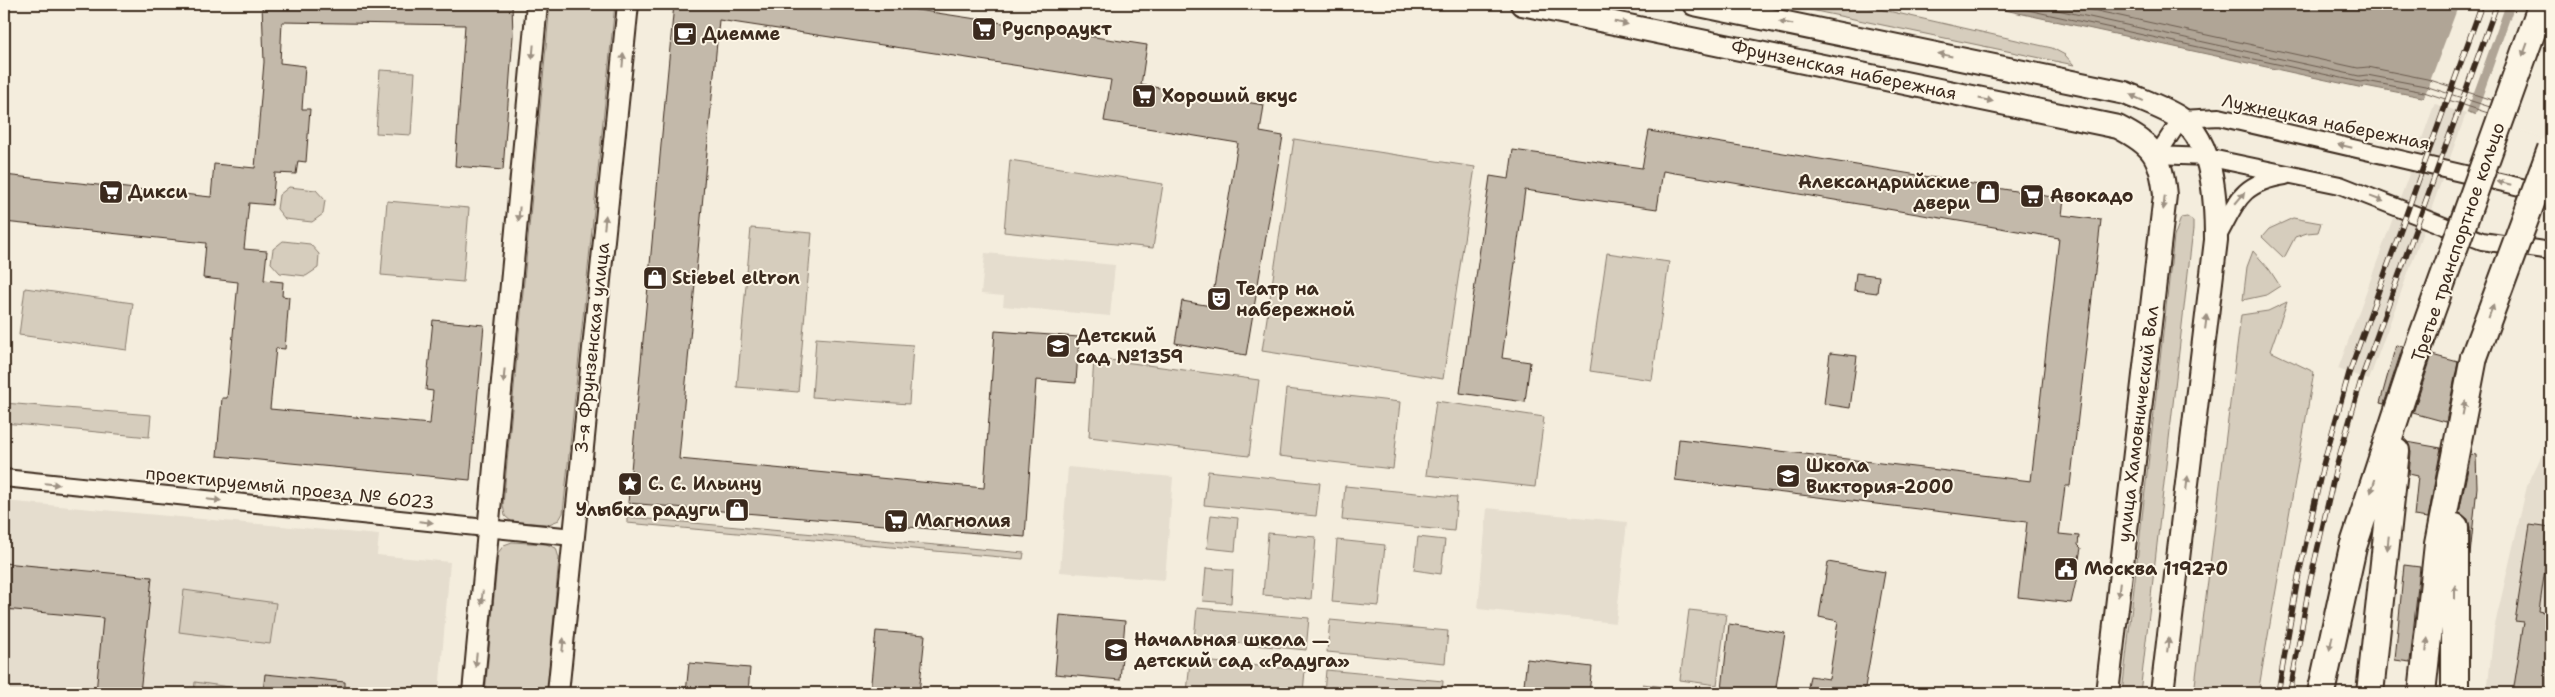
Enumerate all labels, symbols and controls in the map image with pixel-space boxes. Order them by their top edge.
supermarket icon: Руспродукт [971,16,997,42]
place label: Руспродукт [1002,17,1112,41]
one-way arrow [1777,18,1793,26]
one-way arrow [1614,20,1630,28]
cafe icon: Диемме [672,21,698,47]
place label: Диемме [702,22,781,46]
street label: Фрунзенская набережная [1729,34,1959,106]
one-way arrow [2521,42,2528,57]
one-way arrow [529,45,537,61]
one-way arrow [1936,51,1952,59]
one-way arrow [619,52,627,68]
supermarket icon: Хороший вкус [1131,83,1157,109]
place label: Хороший вкус [1162,84,1298,108]
street label: Лужнецкая набережная [2220,88,2432,156]
one-way arrow [2130,94,2144,102]
one-way arrow [1978,96,1994,104]
street label: Третье транспортное кольцо [2406,119,2510,365]
one-way arrow [2338,142,2353,150]
place label: Александрийские двери [1798,170,1970,215]
supermarket icon: Дикси [98,179,124,205]
shop icon: Александрийские двери [1975,179,2001,205]
one-way arrow [2496,179,2511,187]
place label: Дикси [128,180,188,204]
supermarket icon: Авокадо [2019,183,2045,209]
place label: Авокадо [2050,184,2133,208]
one-way arrow [2235,192,2246,205]
one-way arrow [2160,195,2168,211]
one-way arrow [2369,196,2384,203]
one-way arrow [515,206,523,222]
one-way arrow [601,213,609,229]
street label: 3-я Фрунзенская улица [569,241,615,455]
shop icon: Stiebel eltron [642,265,668,291]
place label: Stiebel eltron [672,266,800,290]
place label: Театр на набережной [1236,277,1355,322]
theatre icon: Театр на набережной [1206,286,1232,312]
one-way arrow [2487,303,2495,318]
street label: улица Хамовнический Вал [2112,304,2164,544]
one-way arrow [2202,314,2210,330]
place label: Детский сад №1359 [1076,324,1183,369]
school or university icon: Детский сад №1359 [1045,333,1071,359]
one-way arrow [500,368,508,384]
one-way arrow [2461,399,2469,415]
place label: Школа Виктория-2000 [1806,454,1954,499]
street label: проектируемый проезд № 6023 [144,461,436,515]
school or university icon: Школа Виктория-2000 [1775,463,1801,489]
place icon: С. С. Ильину [617,471,643,497]
place label: С. С. Ильину [648,472,762,496]
one-way arrow [2183,475,2191,491]
one-way arrow [2369,479,2377,494]
one-way arrow [45,480,61,488]
one-way arrow [206,496,222,504]
shop icon: Улыбка радуги [724,497,750,523]
place label: Улыбка радуги [575,498,721,522]
supermarket icon: Магнолия [883,508,909,534]
place label: Магнолия [914,509,1011,533]
one-way arrow [418,518,434,526]
one-way arrow [2384,535,2392,551]
public building icon: Москва 119270 [2053,556,2079,582]
place label: Москва 119270 [2084,557,2228,581]
one-way arrow [2114,582,2122,598]
one-way arrow [2451,584,2459,600]
one-way arrow [478,590,486,606]
place label: Начальная школа — детский сад «Радуга» [1134,628,1350,673]
one-way arrow [2327,635,2335,651]
one-way arrow [559,636,567,652]
one-way arrow [2423,636,2431,652]
school or university icon: Начальная школа — детский сад «Радуга» [1103,637,1129,663]
one-way arrow [2164,637,2172,653]
one-way arrow [472,652,480,668]

